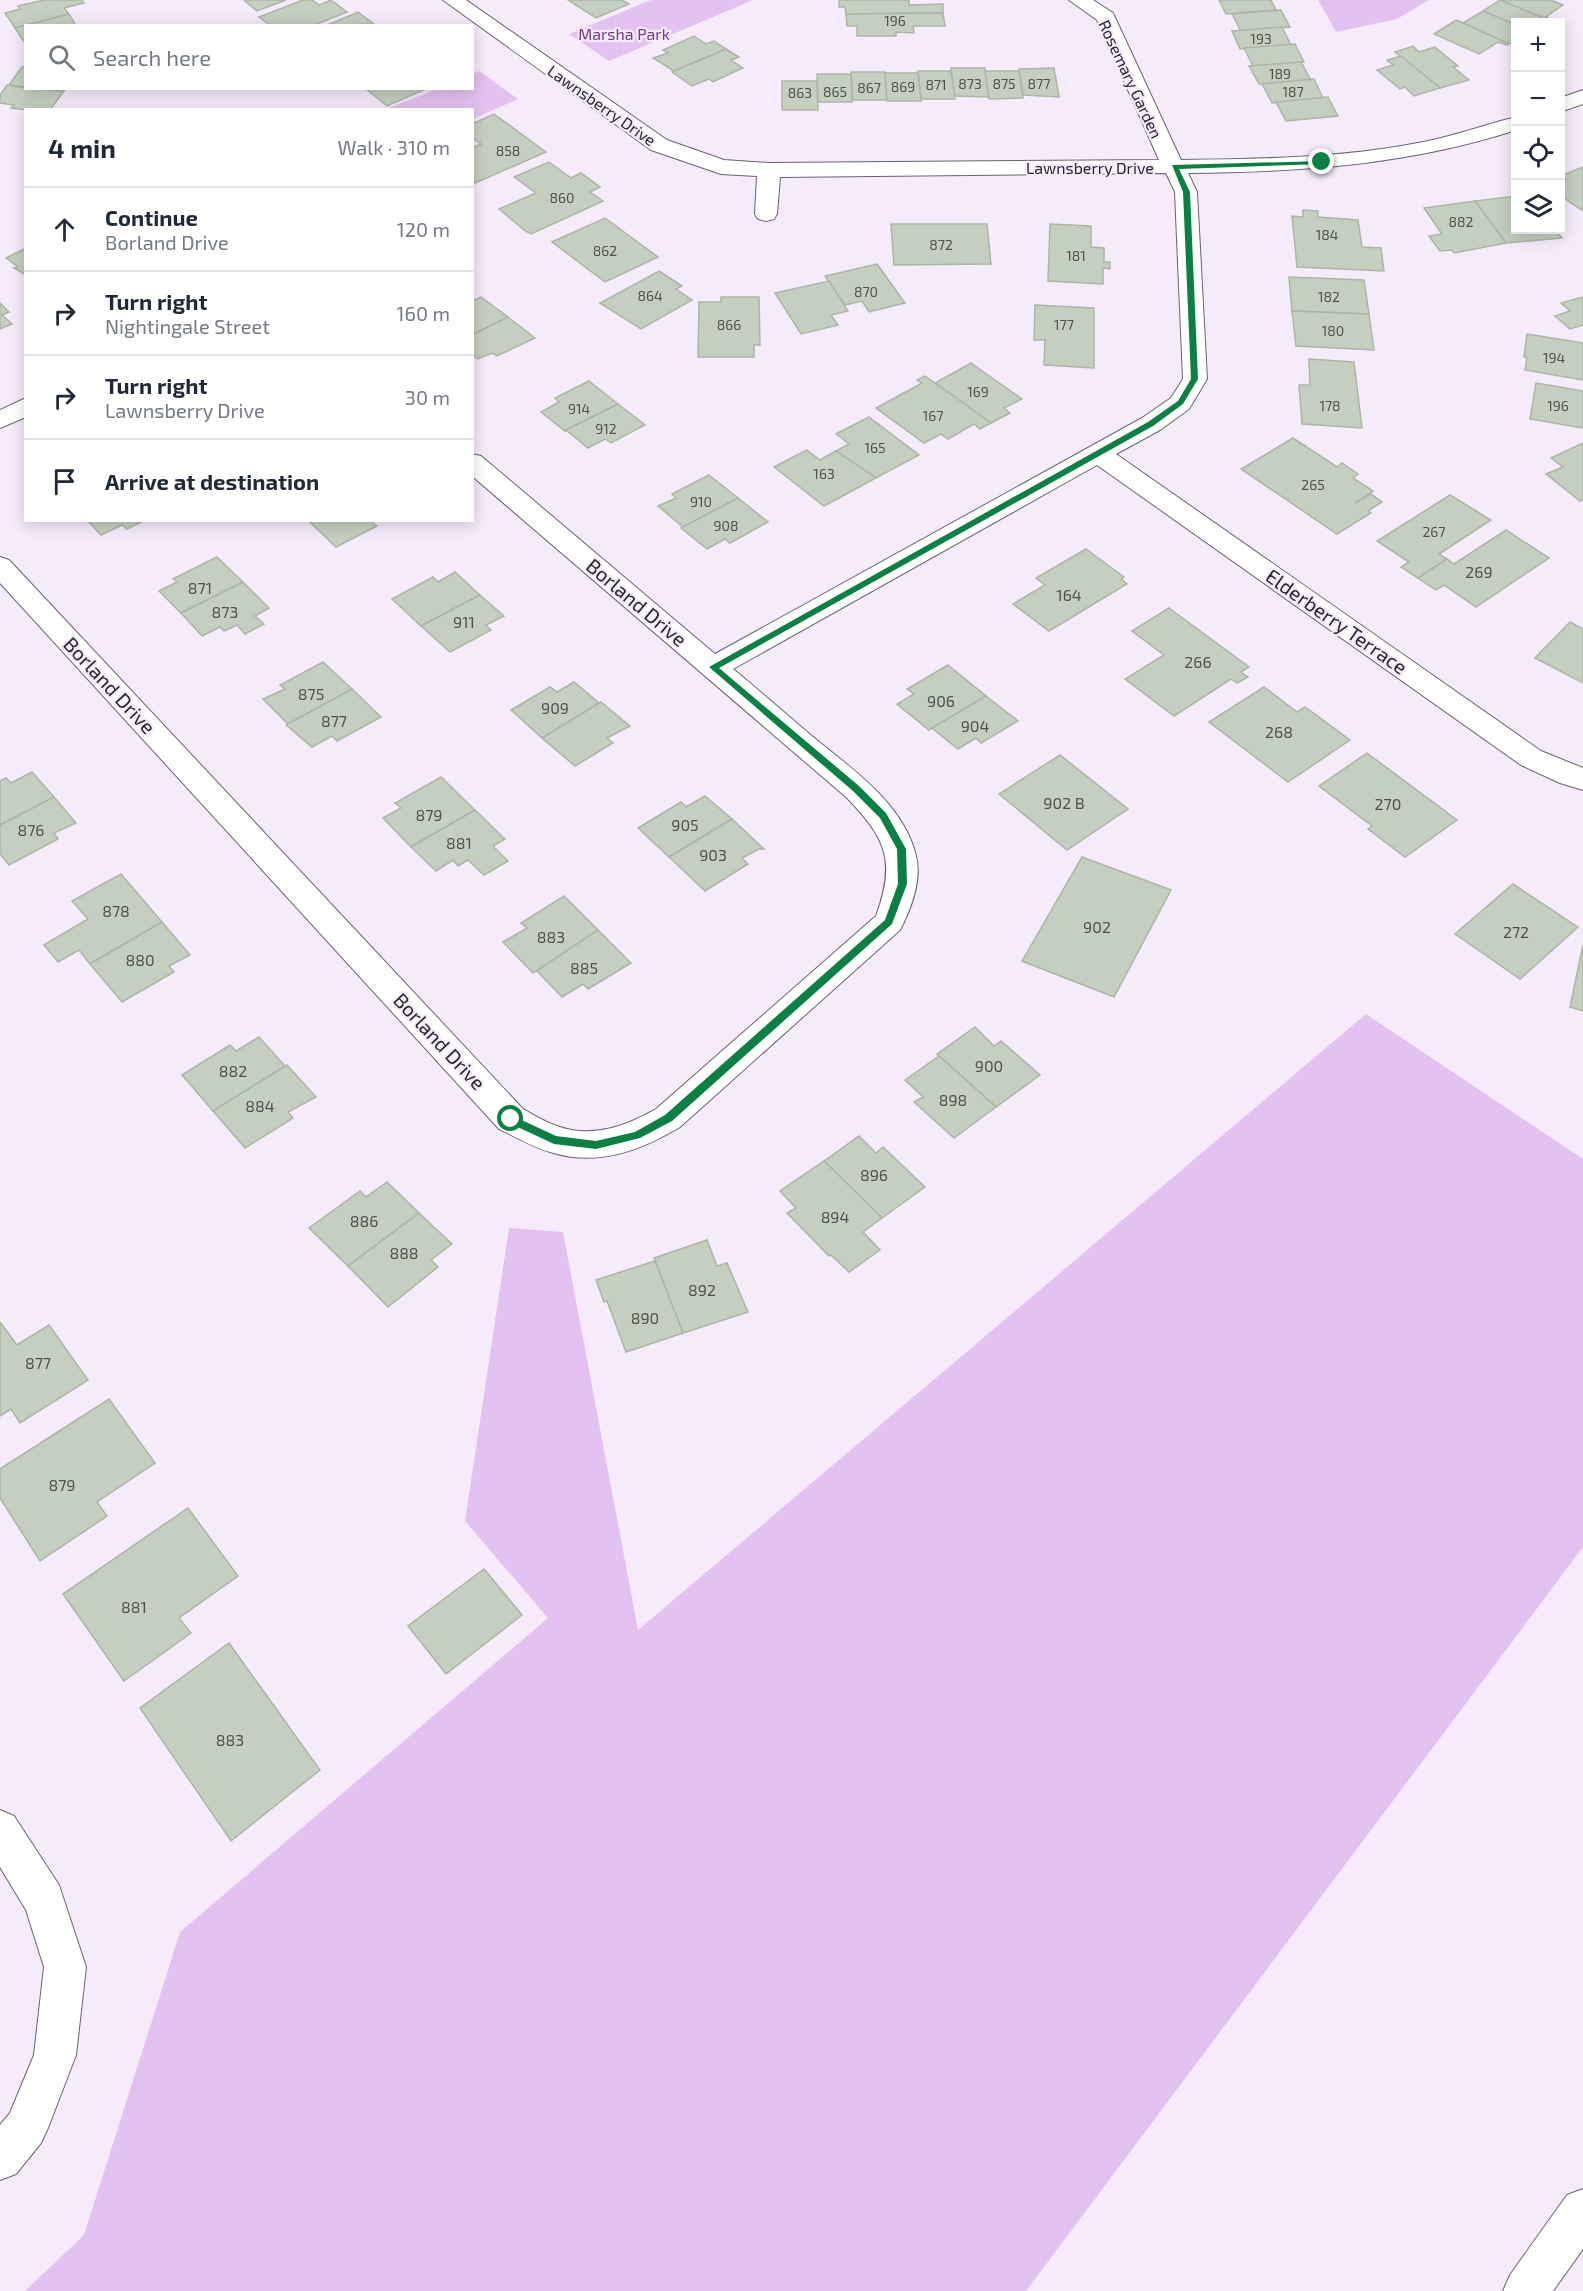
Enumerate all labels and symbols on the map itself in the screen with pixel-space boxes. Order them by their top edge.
house number: 196 [884,12,906,29]
street label: Rosemary Garden [1095,17,1167,141]
park label: Marsha Park [578,24,670,43]
house number: 193 [1250,30,1272,47]
street label: Lawnsberry Drive [544,61,660,149]
house number: 189 [1269,65,1291,82]
house number: 873 [958,75,982,92]
house number: 875 [992,75,1016,92]
house number: 877 [1028,75,1050,92]
house number: 871 [925,76,947,93]
house number: 869 [891,78,915,95]
house number: 867 [857,79,881,96]
house number: 865 [823,83,847,100]
house number: 187 [1282,83,1304,100]
house number: 863 [788,84,812,101]
house number: 858 [496,142,520,159]
route end [1308,148,1334,174]
street label: Lawnsberry Drive [1026,158,1154,177]
house number: 860 [550,189,574,206]
house number: 882 [1449,213,1474,230]
house number: 184 [1316,226,1338,243]
house number: 872 [929,236,953,253]
house number: 862 [593,242,617,259]
house number: 181 [1066,247,1086,264]
house number: 870 [854,283,878,300]
house number: 864 [637,287,663,304]
house number: 182 [1318,288,1340,305]
house number: 866 [717,316,741,333]
house number: 177 [1054,316,1074,333]
house number: 180 [1322,322,1344,339]
house number: 194 [1543,349,1565,366]
house number: 169 [967,383,989,400]
house number: 178 [1319,397,1341,414]
house number: 196 [1547,397,1569,414]
house number: 914 [568,400,590,417]
house number: 167 [923,407,943,424]
house number: 912 [595,420,617,437]
house number: 165 [864,439,886,456]
house number: 163 [813,465,835,482]
house number: 265 [1301,476,1325,493]
house number: 910 [690,493,712,510]
house number: 908 [714,517,738,534]
house number: 267 [1422,523,1446,540]
street label: Borland Drive [582,553,692,651]
house number: 269 [1465,562,1493,581]
street label: Elderberry Terrace [1262,563,1412,679]
house number: 871 [188,578,212,597]
house number: 164 [1056,585,1082,604]
house number: 873 [212,602,238,621]
house number: 911 [453,612,475,631]
street label: Borland Drive [59,632,161,738]
house number: 266 [1184,652,1212,671]
house number: 875 [298,684,324,703]
house number: 906 [927,691,955,710]
house number: 909 [541,698,569,717]
house number: 877 [321,711,347,730]
house number: 904 [961,716,989,735]
house number: 268 [1265,722,1293,741]
house number: 902 B [1043,793,1085,812]
house number: 270 [1375,794,1401,813]
house number: 879 [415,805,443,824]
house number: 905 [671,815,699,834]
house number: 876 [17,820,45,839]
house number: 881 [446,833,472,852]
house number: 903 [699,845,727,864]
house number: 878 [102,901,130,920]
house number: 902 [1083,917,1111,936]
house number: 272 [1503,922,1529,941]
house number: 883 [537,927,565,946]
house number: 880 [125,950,155,969]
house number: 885 [570,958,598,977]
street label: Borland Drive [389,988,491,1094]
house number: 900 [975,1056,1003,1075]
house number: 882 [219,1061,247,1080]
house number: 898 [939,1090,967,1109]
house number: 884 [245,1096,275,1115]
route start [497,1105,523,1131]
house number: 896 [860,1165,888,1184]
house number: 894 [821,1207,850,1226]
house number: 886 [350,1211,378,1230]
house number: 888 [389,1243,419,1262]
house number: 892 [688,1280,716,1299]
house number: 890 [631,1308,659,1327]
house number: 877 [25,1353,51,1372]
house number: 879 [48,1475,76,1494]
house number: 881 [121,1597,147,1616]
house number: 883 [216,1730,244,1749]

